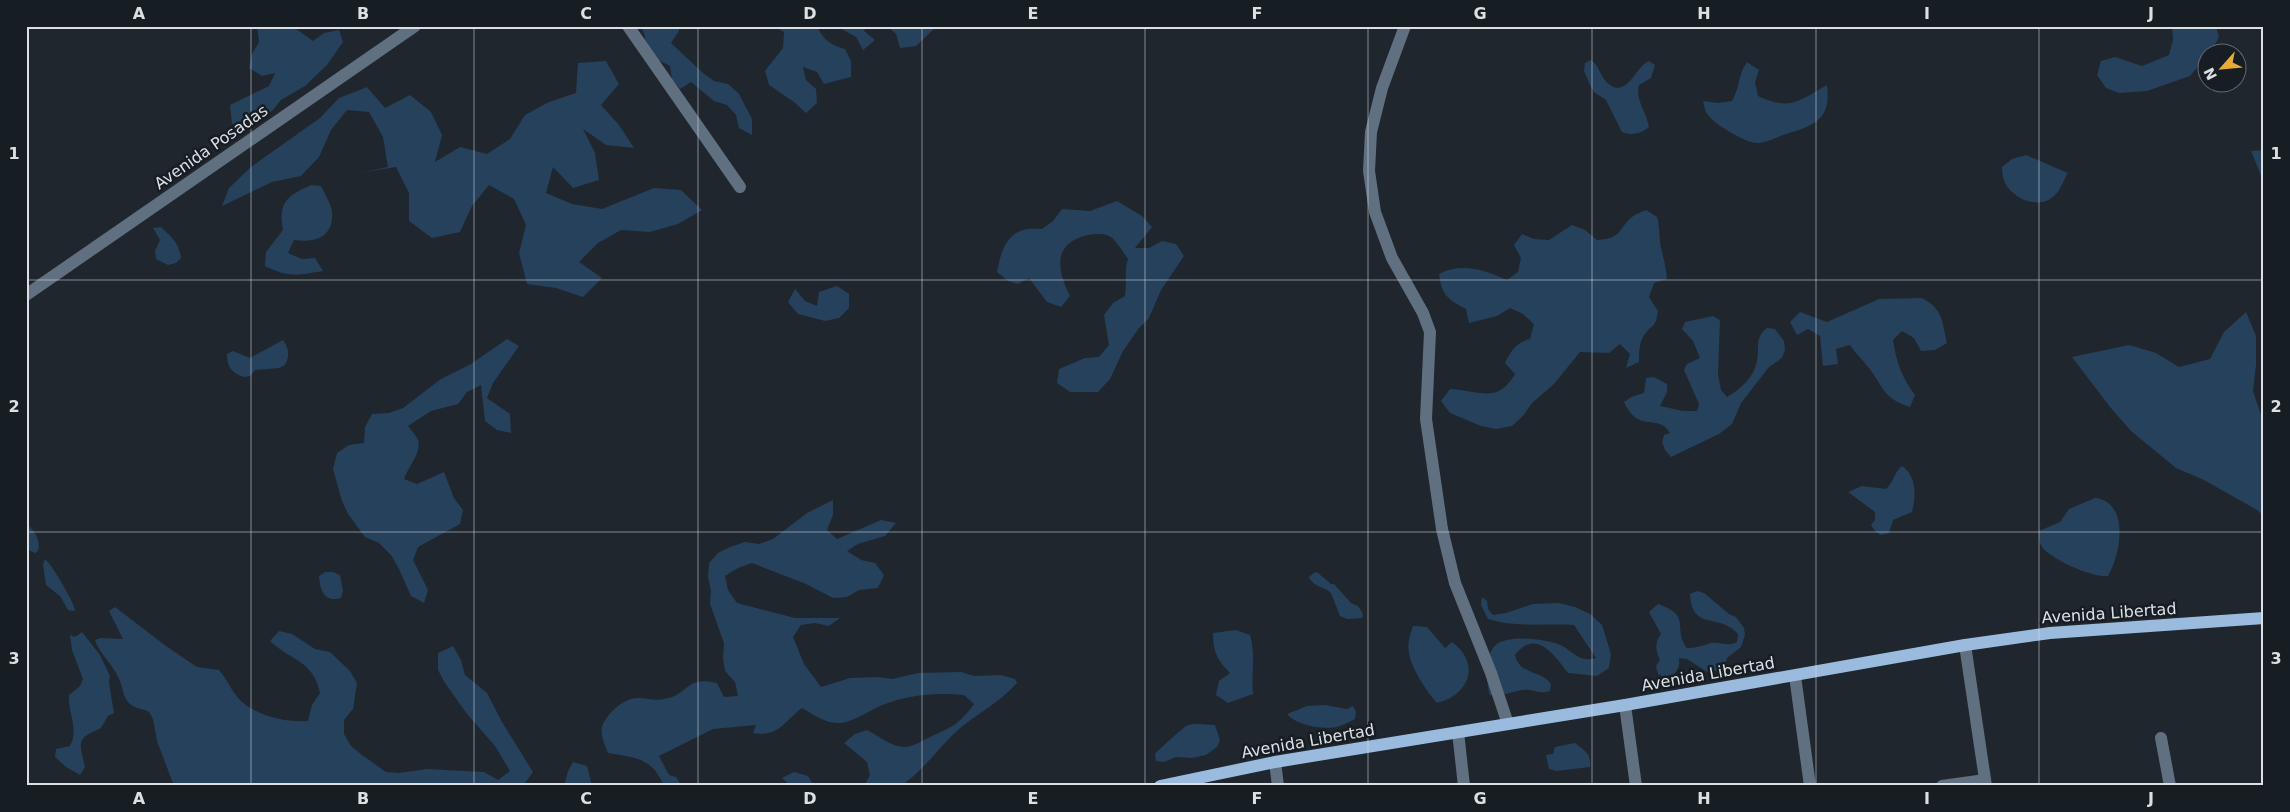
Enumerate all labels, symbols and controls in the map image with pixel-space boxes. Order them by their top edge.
text: A [133,4,146,23]
text: B [357,4,369,23]
text: C [580,4,592,23]
text: D [803,4,817,23]
text: E [1028,4,1038,23]
text: F [1252,4,1262,23]
text: G [1473,4,1487,23]
text: H [1697,4,1711,23]
text: I [1924,4,1930,23]
text: J [2147,4,2154,23]
north arrow [2198,42,2248,92]
text: N [2201,65,2220,83]
street label: Avenida Posadas [151,101,271,193]
text: 1 [8,144,20,163]
text: 1 [2270,144,2282,163]
text: 2 [8,397,20,416]
text: 2 [2270,397,2282,416]
street label: Avenida Libertad [2041,599,2177,627]
text: 3 [8,649,20,668]
text: 3 [2270,649,2282,668]
street label: Avenida Libertad [1640,653,1776,695]
street label: Avenida Libertad [1240,720,1376,762]
text: A [133,789,146,808]
text: B [357,789,369,808]
text: C [580,789,592,808]
text: D [803,789,817,808]
text: E [1028,789,1038,808]
text: F [1252,789,1262,808]
text: G [1473,789,1487,808]
text: H [1697,789,1711,808]
text: I [1924,789,1930,808]
text: J [2147,789,2154,808]

